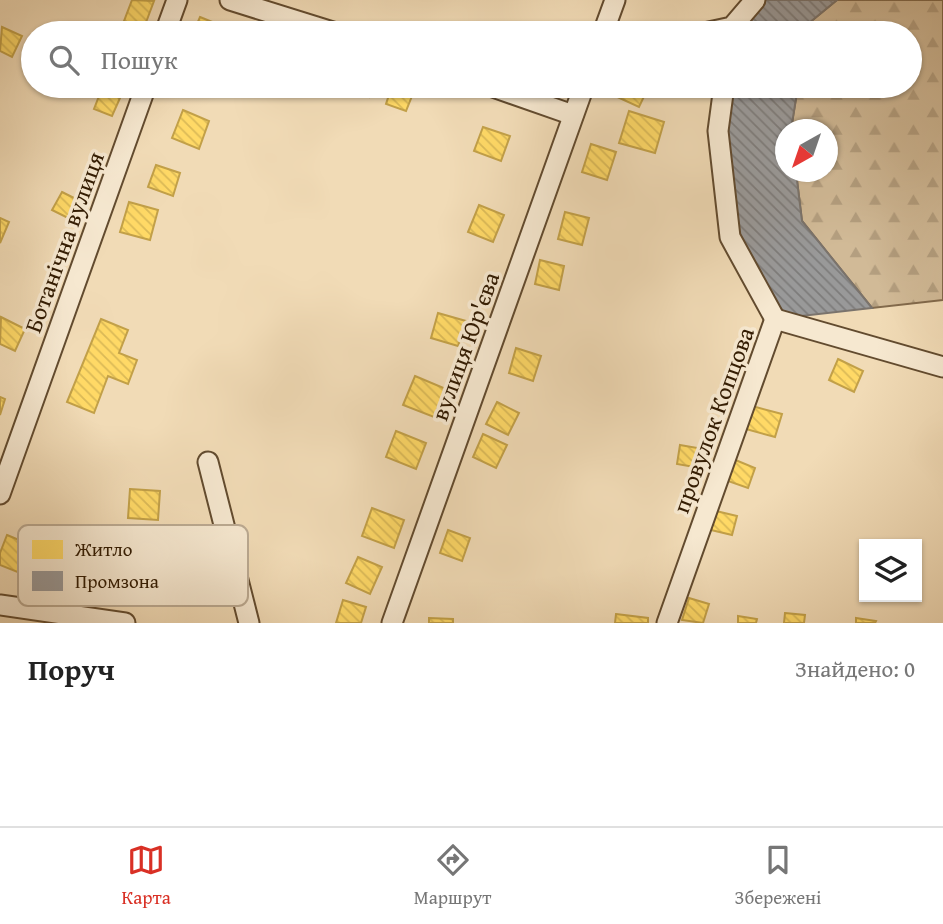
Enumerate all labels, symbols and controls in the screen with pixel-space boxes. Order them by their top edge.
search box [21,21,922,98]
text: Пошук [101,40,178,79]
icon: search [45,41,83,79]
north arrow [775,119,838,182]
street label: Ботанічна вулиця [15,147,113,337]
street label: вулиця Юр'єва [422,266,508,425]
street label: провулок Копцова [663,322,763,518]
legend [18,525,248,606]
text: Житло [74,535,133,563]
map controls [859,539,922,602]
button: layers [859,539,922,602]
text: Промзона [75,567,159,595]
text: Поруч [28,647,115,691]
text: Знайдено: 0 [795,652,915,685]
tab: Карта [122,841,171,911]
tab: Маршрут [414,841,492,911]
tab: Збережені [735,841,821,911]

